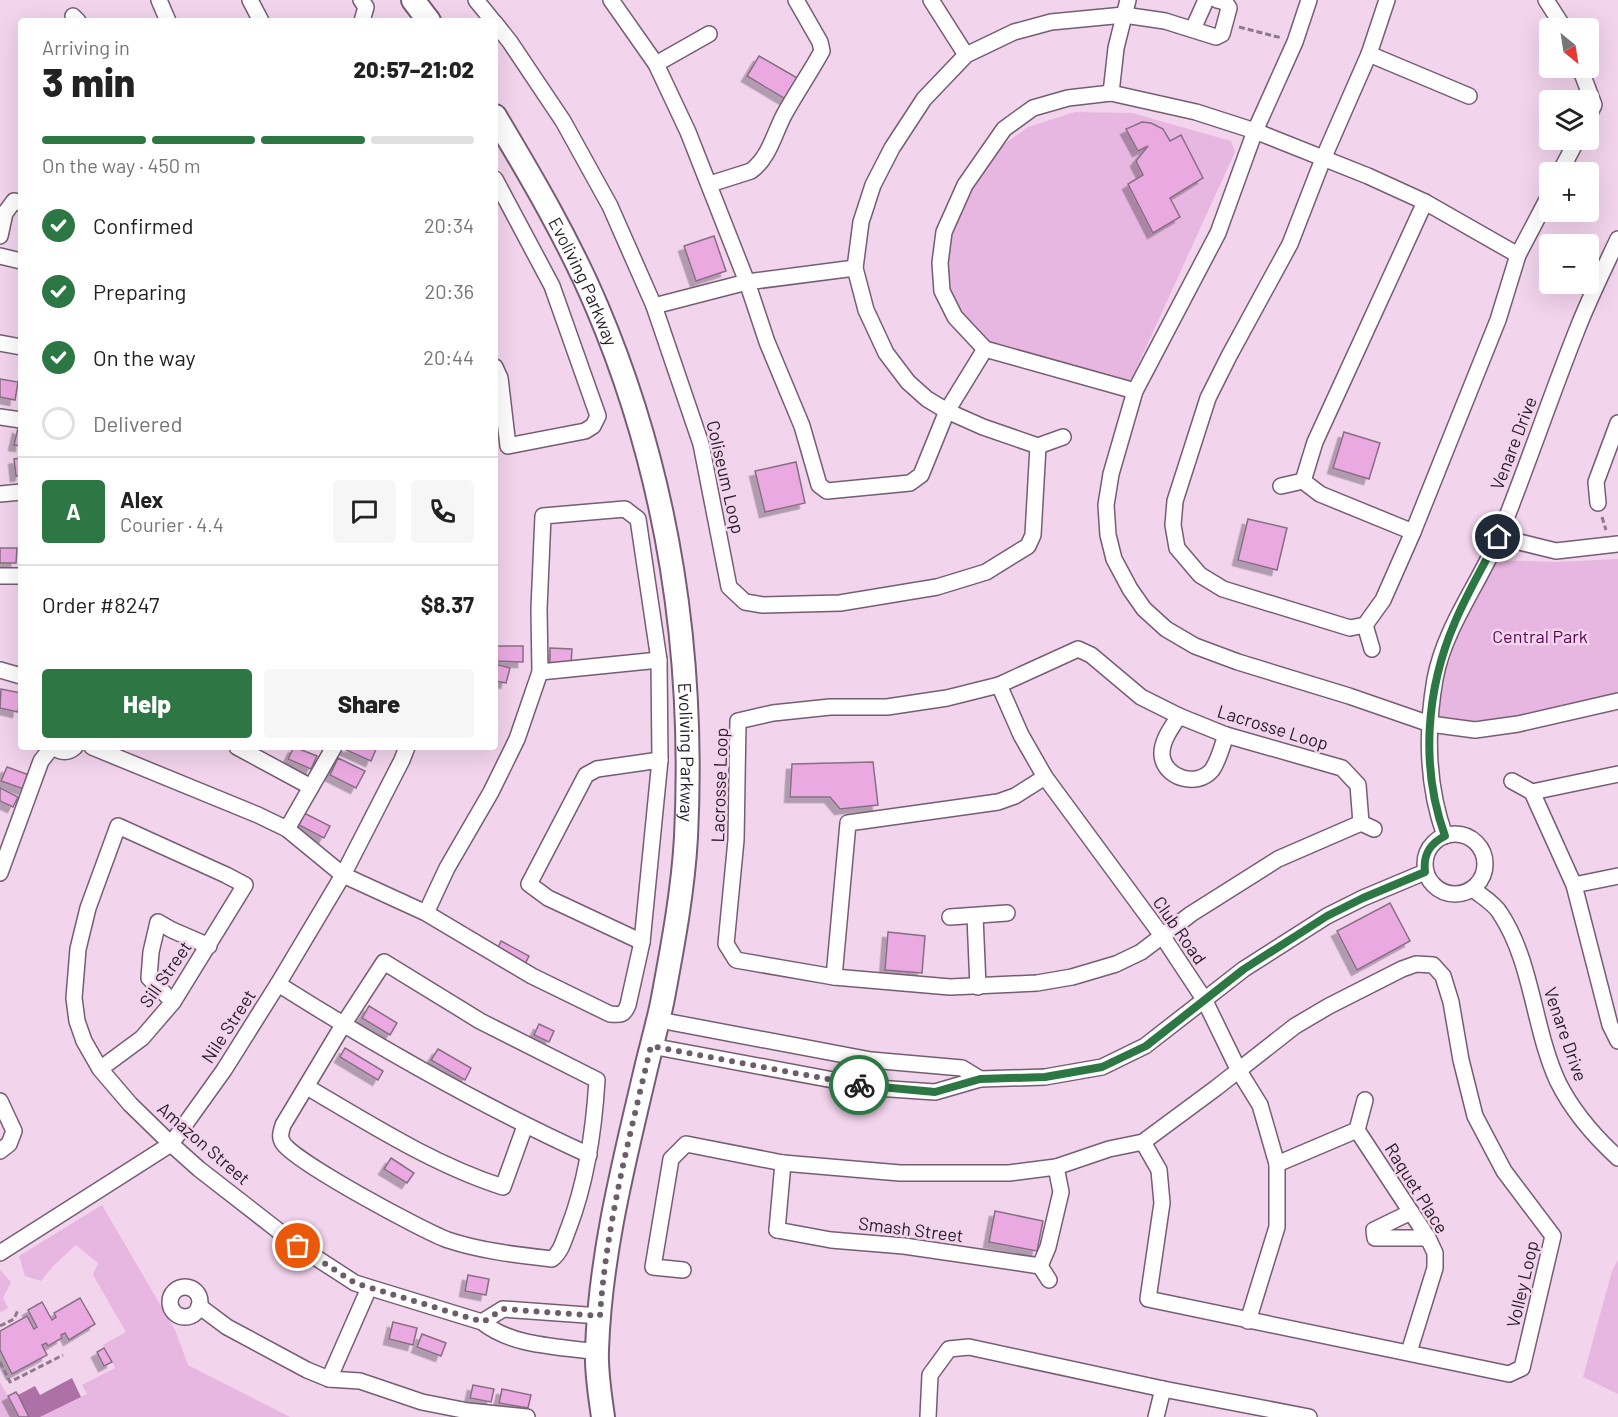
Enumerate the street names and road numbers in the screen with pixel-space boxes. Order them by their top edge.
street label: Evoliving Parkway [544,213,623,349]
street label: Venare Drive [1485,393,1541,493]
street label: Coliseum Loop [702,418,750,536]
street label: Evoliving Parkway [674,682,699,822]
street label: Lacrosse Loop [1215,700,1331,754]
street label: Lacrosse Loop [706,727,732,843]
street label: Club Road [1149,892,1211,968]
street label: Sill Street [134,937,196,1011]
street label: Venare Drive [1540,984,1592,1084]
street label: Nile Street [196,985,260,1067]
street label: Amazon Street [153,1097,255,1189]
street label: Raquet Place [1381,1139,1453,1237]
street label: Smash Street [857,1212,965,1246]
street label: Volley Loop [1501,1238,1543,1330]

